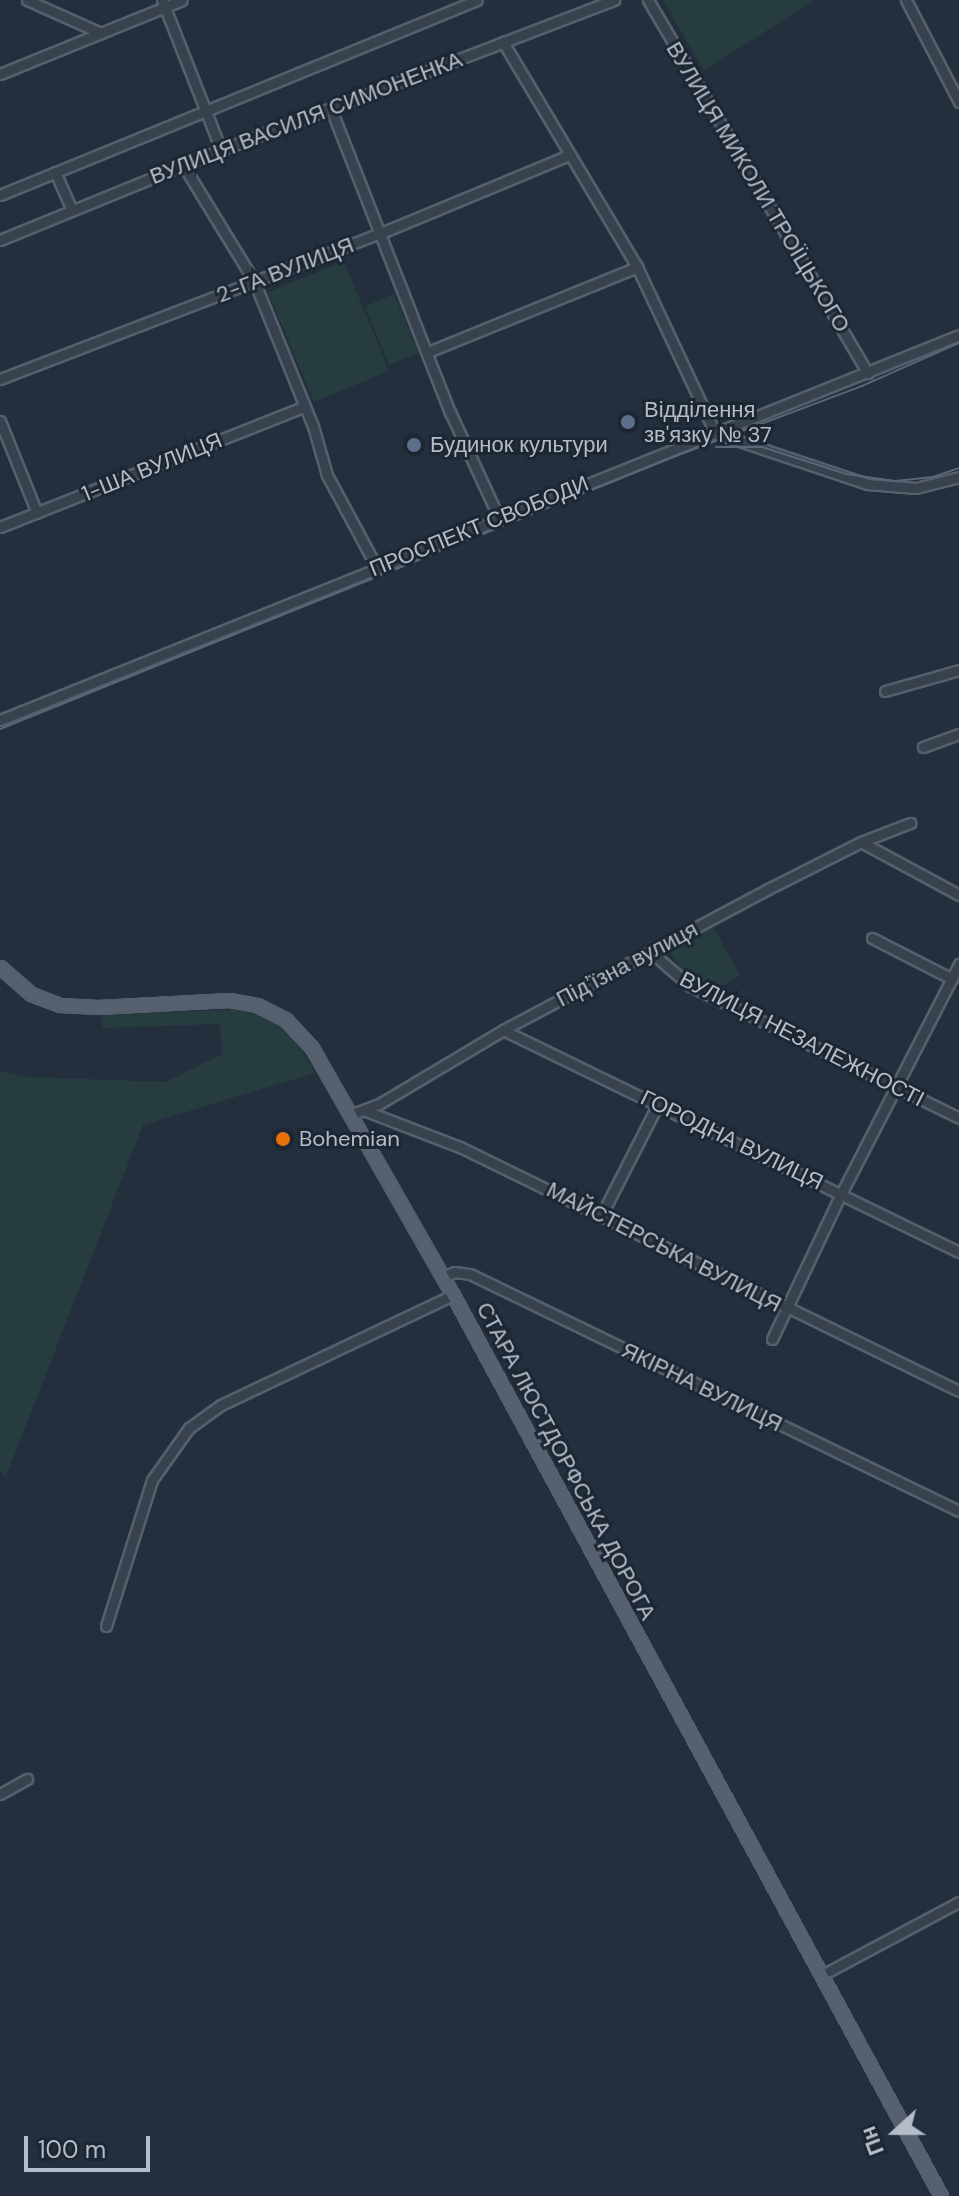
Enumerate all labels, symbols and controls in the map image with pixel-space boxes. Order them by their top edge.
street label: ВУЛИЦЯ МИКОЛИ ТРОЇЦЬКОГО [661,37,855,337]
street label: ВУЛИЦЯ ВАСИЛЯ СИМОНЕНКА [146,46,466,190]
street label: 2-ГА ВУЛИЦЯ [213,232,357,308]
place label: Відділення зв'язку № 37 [644,396,772,448]
marker: Відділення зв'язку № 37 [619,413,637,431]
street label: 1-ША ВУЛИЦЯ [78,427,226,507]
place label: Будинок культури [430,432,608,458]
marker: Будинок культури [405,436,423,454]
street label: ПРОСПЕКТ СВОБОДИ [366,470,592,582]
street label: Підʼїзна вулиця [552,916,702,1012]
street label: ВУЛИЦЯ НЕЗАЛЕЖНОСТІ [675,966,929,1112]
street label: ГОРОДНА ВУЛИЦЯ [637,1084,827,1196]
place label: Bohemian [299,1126,400,1152]
marker: Bohemian [274,1130,292,1148]
street label: МАЙСТЕРСЬКА ВУЛИЦЯ [542,1176,786,1318]
street label: СТАРА ЛЮСТДОРФСЬКА ДОРОГА [471,1298,661,1624]
street label: ЯКІРНА ВУЛИЦЯ [617,1337,787,1437]
north arrow [855,2092,935,2172]
scale bar [28,2120,154,2170]
text: Пн [853,2122,891,2160]
text: 100 m [38,2134,106,2165]

